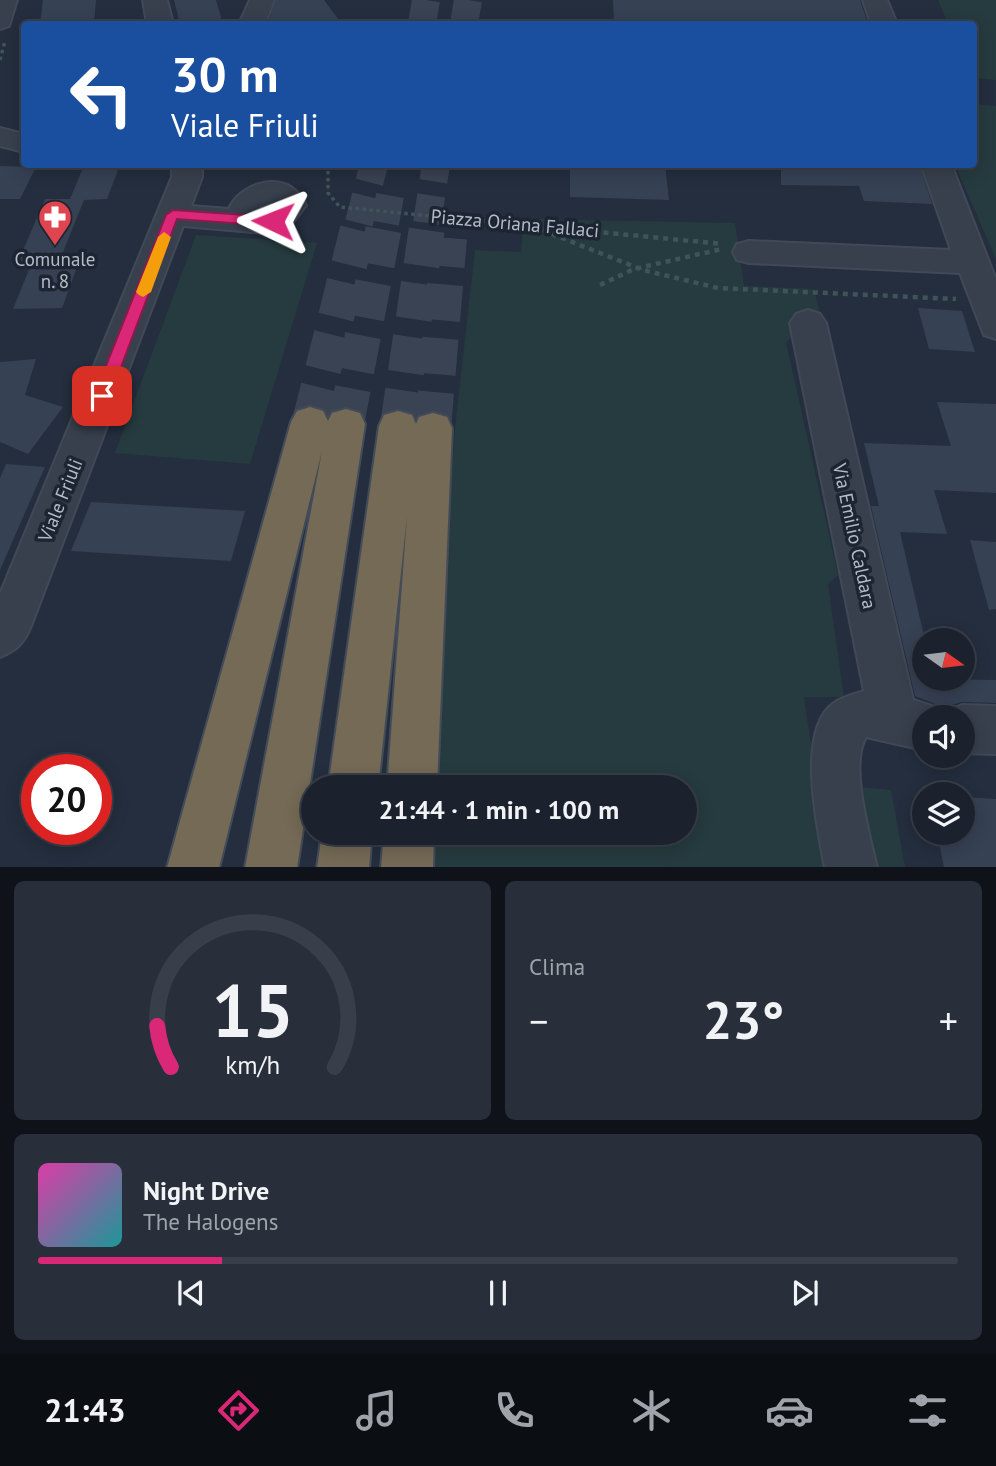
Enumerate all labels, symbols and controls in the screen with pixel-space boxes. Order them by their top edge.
text: 30 m [171,42,278,106]
icon: left [56,49,147,140]
text: Viale Friuli [171,104,319,146]
position arrow [236,184,310,258]
pharmacy icon: Comunale n. 8 [36,198,74,247]
street label: Piazza Oriana Fallaci [430,204,600,242]
place label: Comunale n. 8 [14,247,96,293]
pin [72,366,132,426]
icon: arrive [83,377,121,415]
street label: Viale Friuli [32,455,88,546]
street label: Via Emilio Caldara [828,460,882,611]
north arrow [912,628,975,691]
map controls [912,628,975,845]
button: sound [912,705,975,768]
speed limit sign: 20 [21,754,112,845]
button: layers [912,782,975,845]
text: 21:44 · 1 min · 100 m [379,793,619,826]
text: Clima [529,952,585,981]
text: 15 [211,963,294,1057]
text: 23° [703,986,784,1053]
text: − [529,996,548,1045]
text: + [939,996,958,1045]
text: km/h [225,1048,280,1080]
text: Night Drive [143,1174,269,1207]
text: The Halogens [143,1207,278,1236]
icon: previous [172,1274,210,1312]
icon: pause [479,1274,517,1312]
icon: next [786,1274,824,1312]
icon: directions [214,1386,263,1435]
icon: music [352,1386,401,1435]
icon: phone [490,1386,539,1435]
icon: climate [627,1386,676,1435]
icon: car [765,1386,814,1435]
icon: filters [903,1386,952,1435]
text: 21:43 [44,1389,126,1431]

